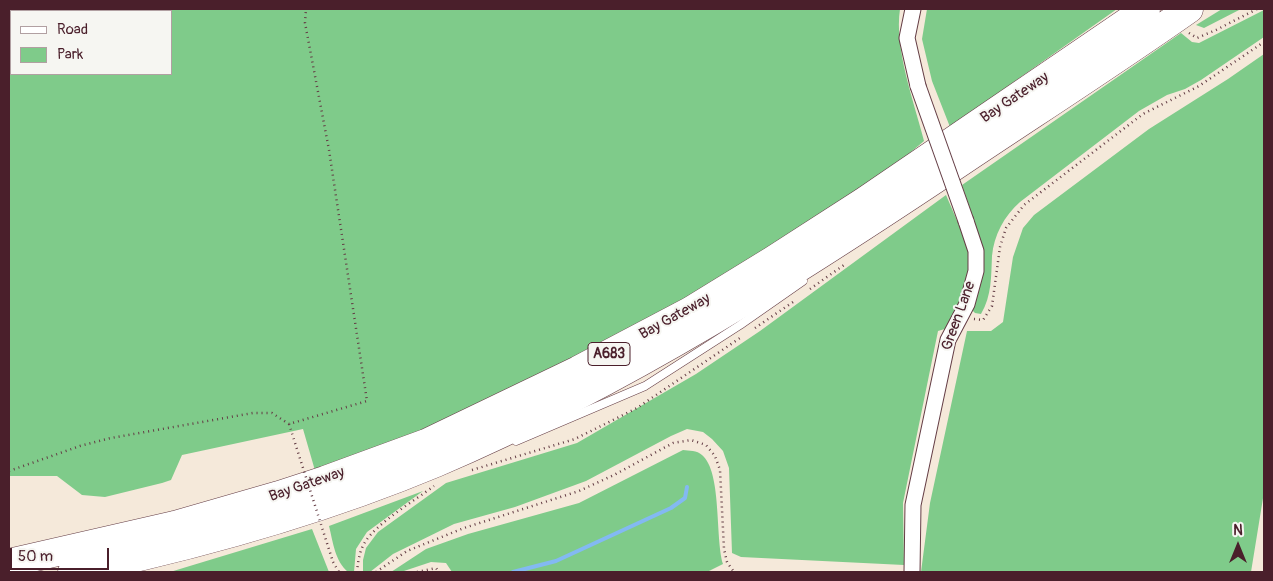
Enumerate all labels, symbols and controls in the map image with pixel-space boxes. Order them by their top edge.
legend [10,10,172,75]
text: Road [57,20,88,39]
text: Park [57,45,83,64]
street label: Bay Gateway [977,69,1053,127]
street label: Green Lane [938,279,980,353]
street label: Bay Gateway [636,290,714,344]
road number: A683 [588,342,630,366]
street label: Bay Gateway [267,464,347,506]
north arrow [1213,521,1263,571]
text: N [1233,522,1243,539]
scale bar [12,538,111,570]
text: 50 m [18,547,53,566]

